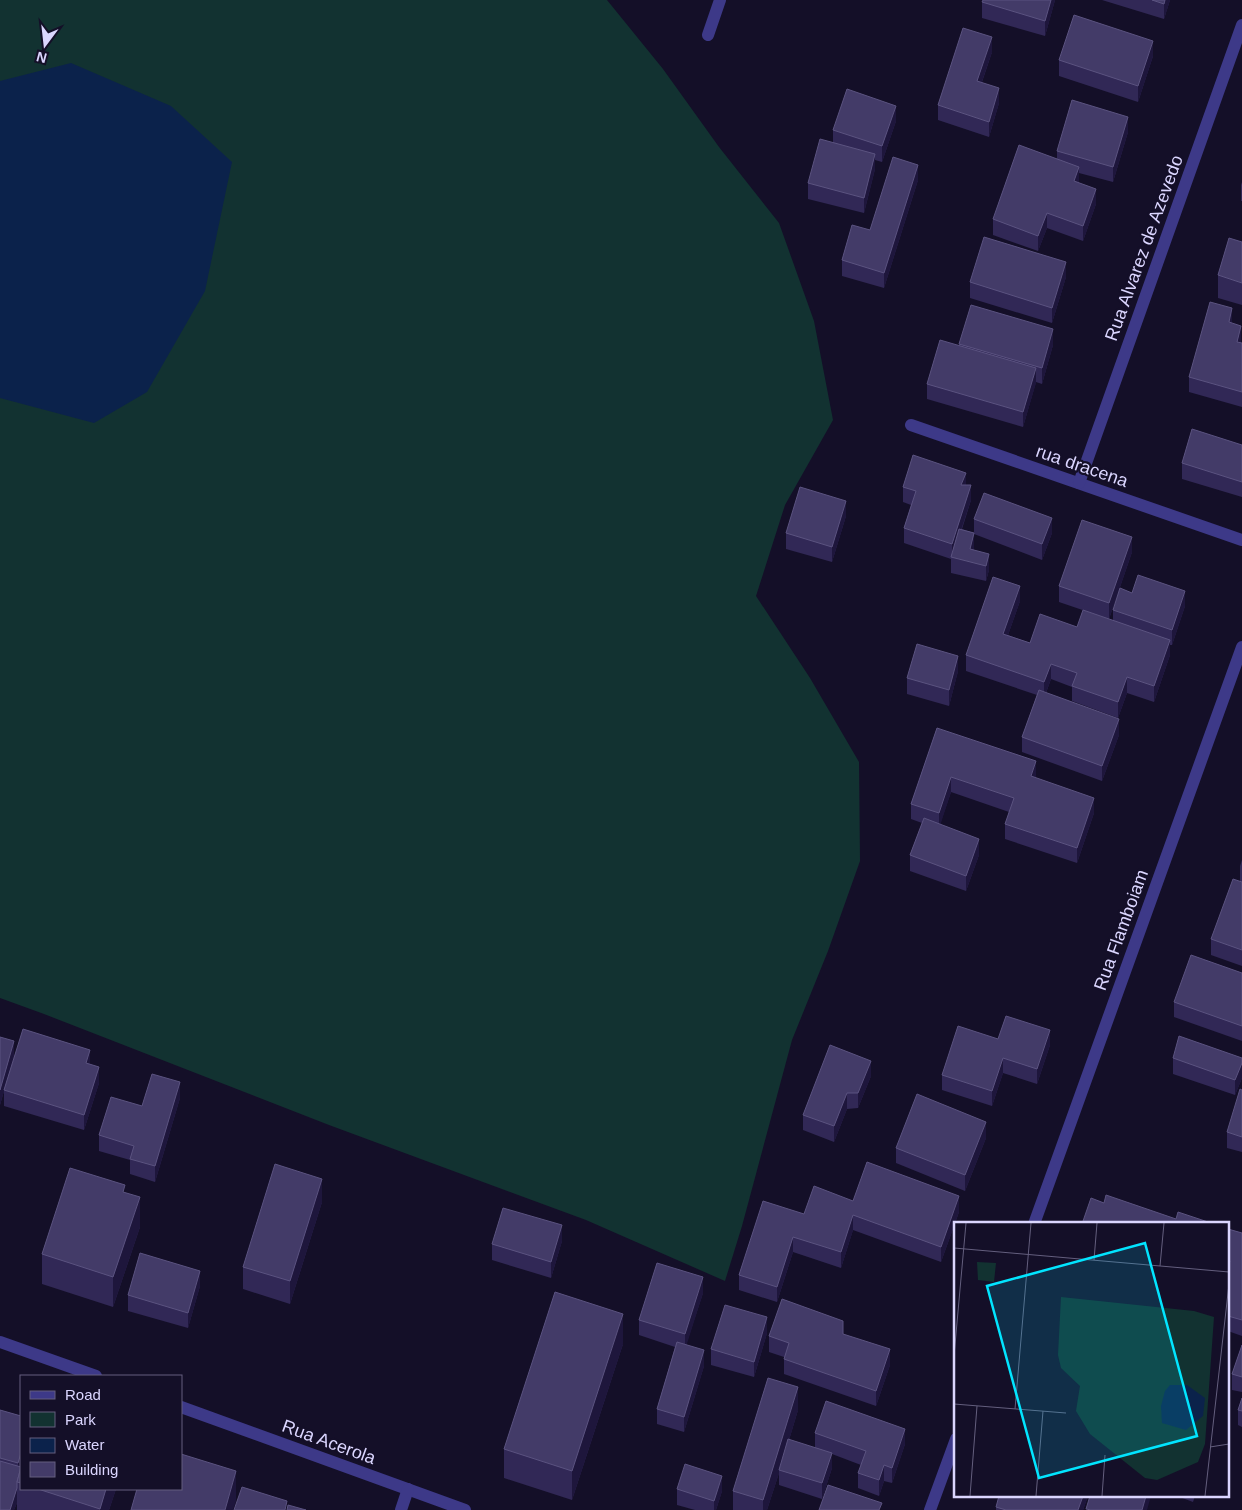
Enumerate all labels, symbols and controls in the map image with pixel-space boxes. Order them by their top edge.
north arrow [20,20,70,70]
text: N [35,49,49,67]
street label: Rua Alvarez de Azevedo [1101,152,1187,344]
street label: rua dracena [1033,441,1132,491]
street label: Rua Flamboiam [1090,867,1152,993]
inset map [954,1222,1230,1498]
legend [20,1375,182,1490]
text: Road [65,1386,101,1403]
text: Park [65,1411,96,1428]
street label: Rua Acerola [280,1416,379,1469]
text: Water [65,1436,104,1453]
text: Building [65,1461,118,1478]

